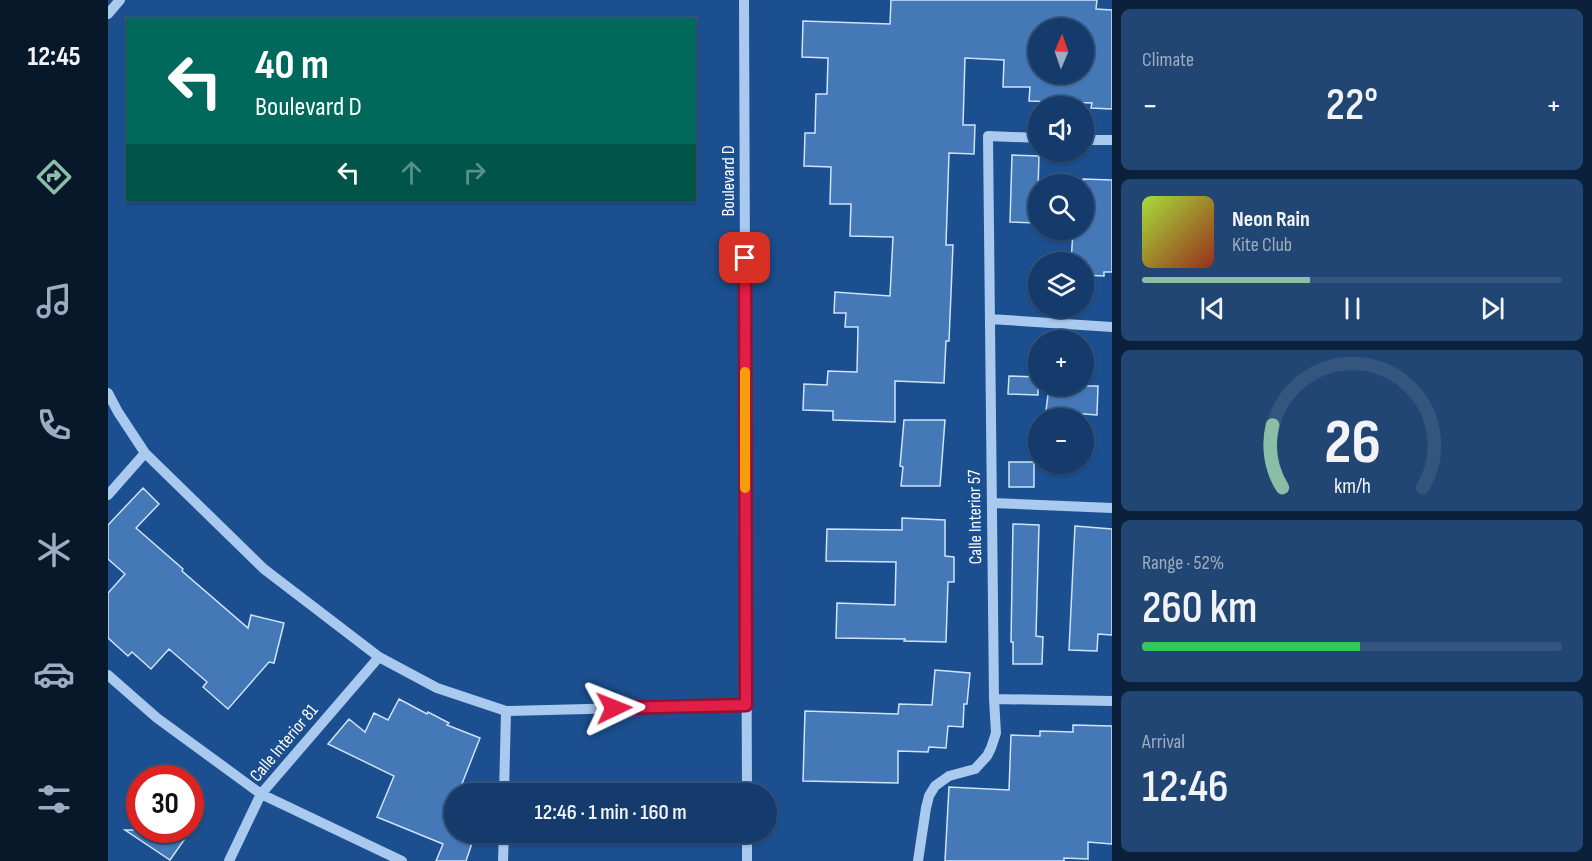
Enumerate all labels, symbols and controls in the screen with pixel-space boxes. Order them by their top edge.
north arrow [1028,18,1094,84]
map controls [1028,18,1094,474]
text: 40 m [255,40,329,91]
text: 12:45 [27,41,81,73]
icon: left [156,42,234,120]
text: Climate [1142,48,1194,72]
text: 22° [1326,78,1378,133]
text: − [1142,86,1158,126]
text: + [1546,86,1562,126]
text: Boulevard D [255,91,362,123]
button: sound [1028,96,1094,162]
street label: Boulevard D [718,145,739,217]
icon: directions [33,156,75,198]
icon: left [332,156,365,189]
icon: ahead [395,156,428,189]
icon: right [458,156,491,189]
button: search [1028,174,1094,240]
text: Neon Rain [1232,206,1310,233]
pin [719,232,770,283]
text: Kite Club [1232,233,1292,257]
icon: arrive [728,241,761,274]
button: layers [1028,252,1094,318]
icon: music [33,280,75,322]
icon: previous [1196,292,1229,325]
icon: pause [1336,292,1369,325]
icon: next [1476,292,1509,325]
button: + [1028,330,1094,396]
icon: phone [33,404,75,446]
text: 26 [1324,406,1380,481]
button: − [1028,408,1094,474]
street label: Calle Interior 57 [964,469,986,564]
text: km/h [1333,474,1371,499]
icon: climate [33,529,75,571]
text: Range · 52% [1142,551,1224,575]
text: 260 km [1142,581,1257,636]
icon: car [33,653,75,695]
position arrow [582,676,646,740]
street label: Calle Interior 81 [246,700,323,786]
text: Arrival [1142,730,1185,754]
text: 12:46 [1142,760,1229,815]
speed limit sign: 30 [126,765,204,843]
icon: filters [33,778,75,820]
text: 12:46 · 1 min · 160 m [534,799,687,826]

